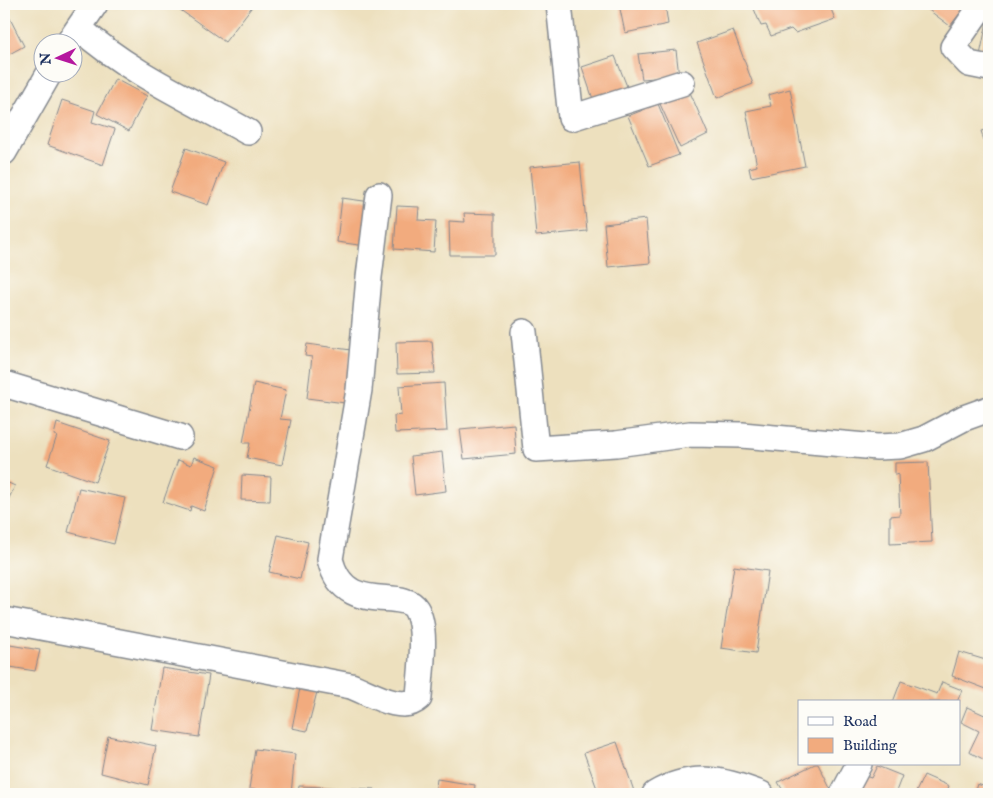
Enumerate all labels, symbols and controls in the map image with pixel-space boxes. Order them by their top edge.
north arrow [32,32,82,82]
text: N [37,52,55,67]
legend [798,700,960,766]
text: Road [843,712,878,731]
text: Building [843,736,898,755]

